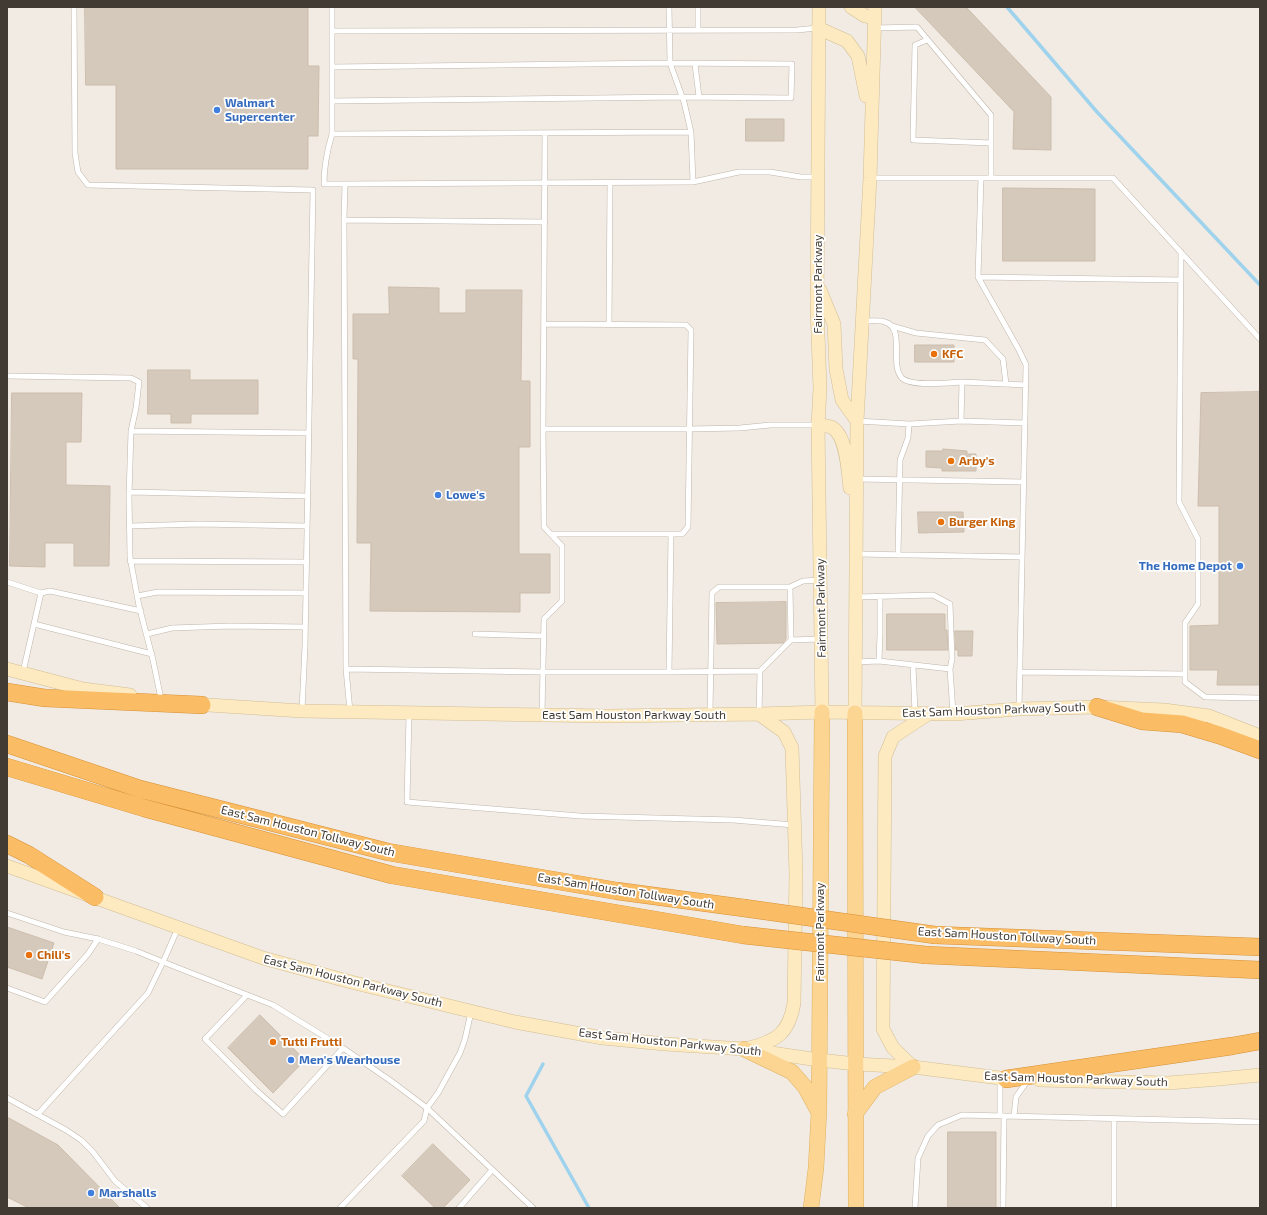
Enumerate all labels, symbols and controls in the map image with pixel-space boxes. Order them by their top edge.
place label: Walmart Supercenter [225,96,295,124]
marker: Walmart Supercenter [212,105,222,115]
street label: Fairmont Parkway [811,234,825,334]
place label: KFC [942,347,963,361]
marker: KFC [929,349,939,359]
place label: Arby's [959,454,995,468]
marker: Arby's [946,456,956,466]
place label: Lowe's [446,488,485,502]
marker: Lowe's [433,490,443,500]
place label: Burger King [949,515,1015,529]
marker: Burger King [936,517,946,527]
street label: Fairmont Parkway [813,558,829,658]
place label: The Home Depot [1139,559,1232,573]
marker: The Home Depot [1235,561,1245,571]
street label: East Sam Houston Parkway South [902,700,1086,720]
street label: East Sam Houston Parkway South [542,708,726,722]
street label: East Sam Houston Tollway South [220,802,396,860]
street label: East Sam Houston Tollway South [537,870,715,912]
street label: Fairmont Parkway [813,882,827,982]
street label: East Sam Houston Tollway South [917,924,1097,948]
place label: Chili's [37,948,71,962]
marker: Chili's [24,950,34,960]
street label: East Sam Houston Parkway South [262,952,444,1010]
street label: East Sam Houston Parkway South [578,1025,762,1059]
place label: Tutti Frutti [281,1035,342,1049]
marker: Tutti Frutti [268,1037,278,1047]
place label: Men's Wearhouse [299,1053,400,1067]
marker: Men's Wearhouse [286,1055,296,1065]
street label: East Sam Houston Parkway South [984,1069,1168,1089]
place label: Marshalls [99,1186,157,1200]
marker: Marshalls [86,1188,96,1198]

